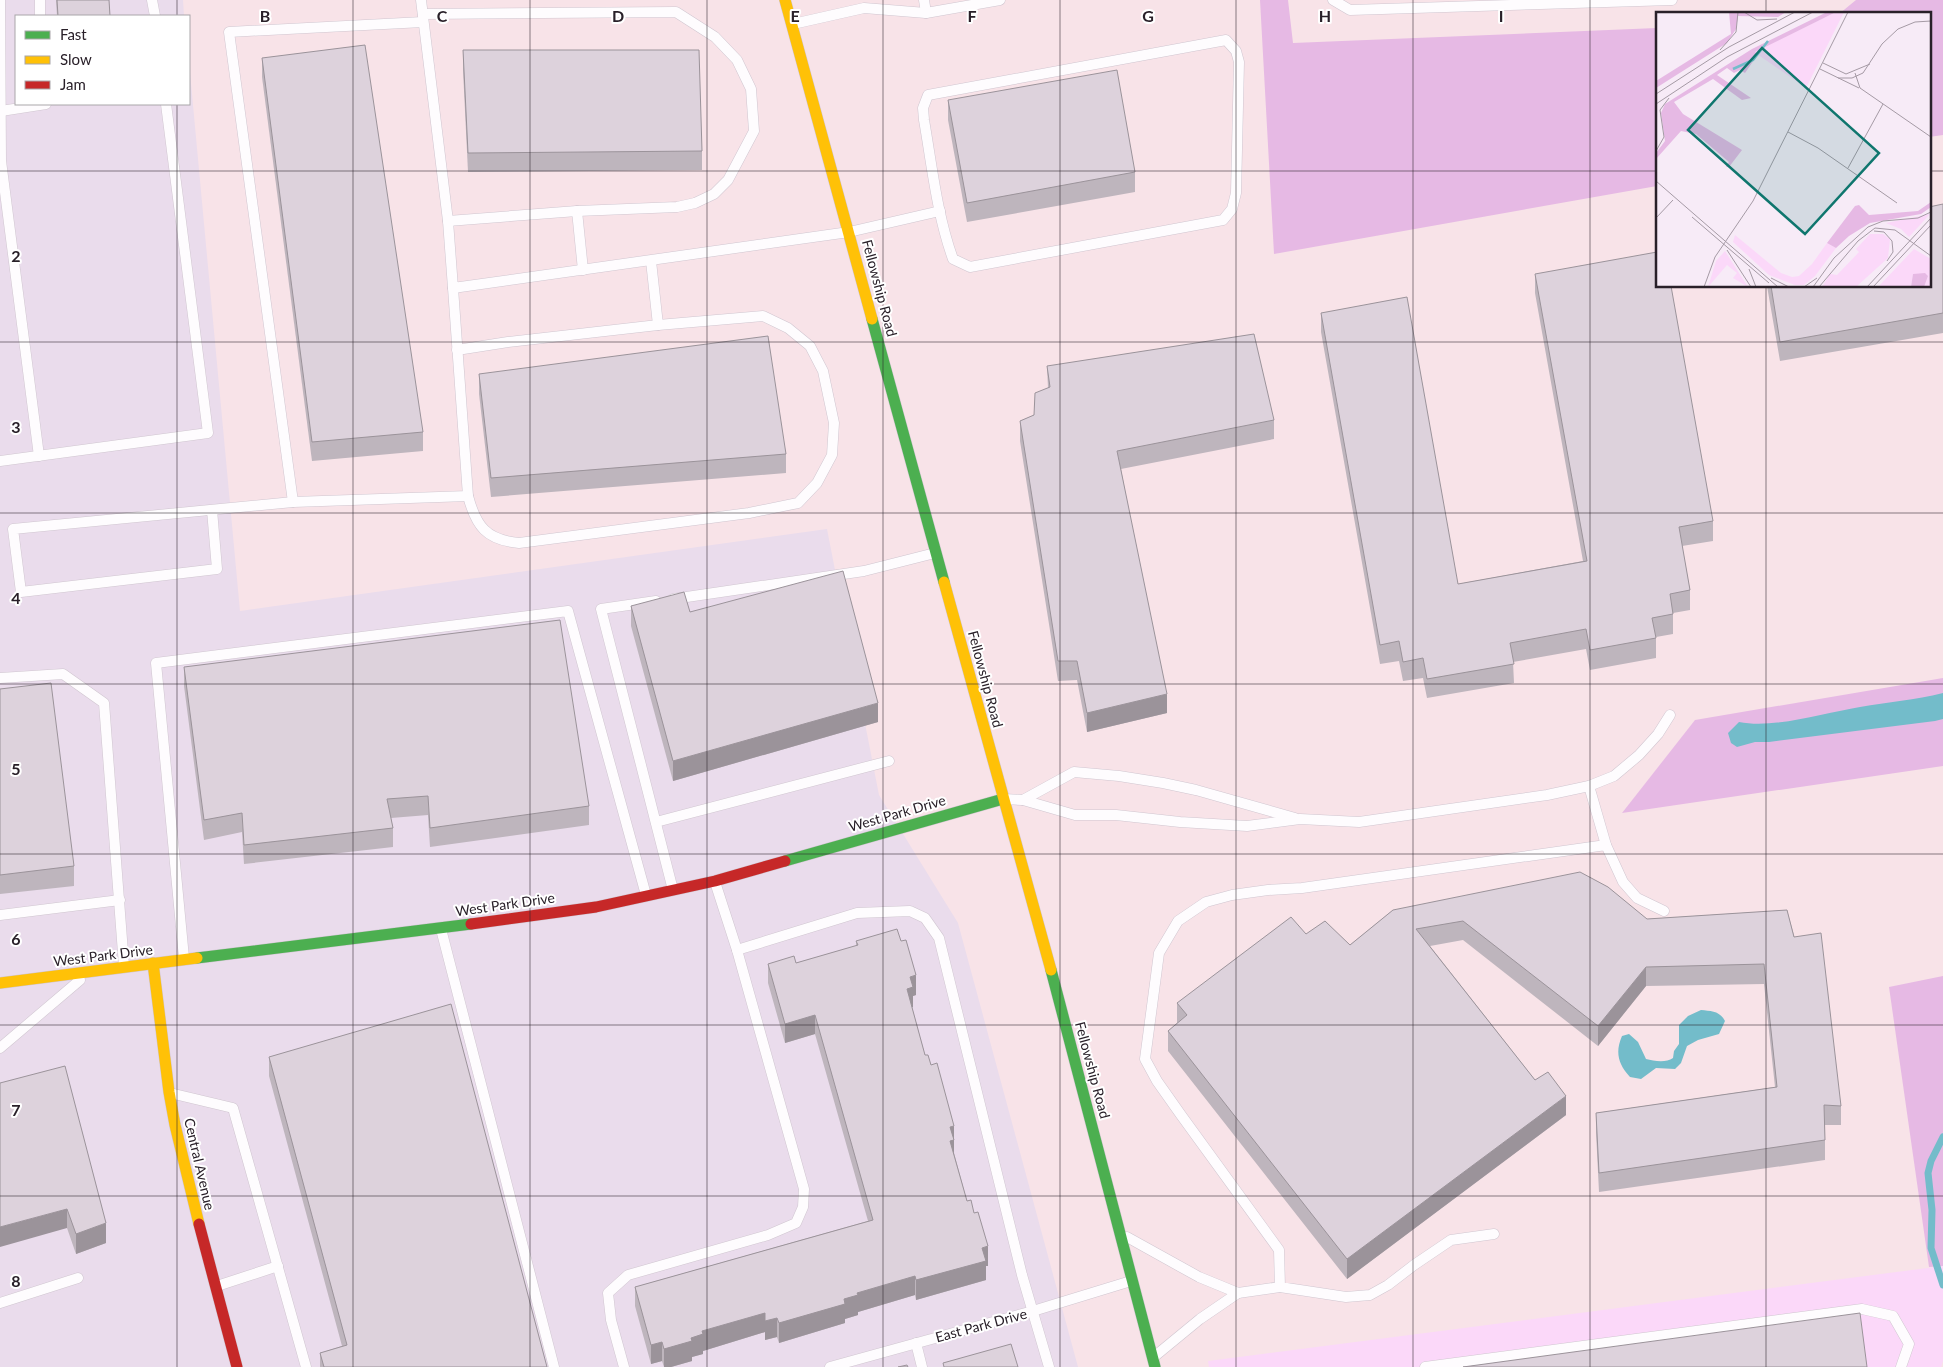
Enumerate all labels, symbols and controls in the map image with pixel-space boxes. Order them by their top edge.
text: B [260,6,270,25]
text: C [437,6,448,25]
text: D [612,6,624,25]
text: E [790,6,800,25]
text: F [967,6,977,25]
text: G [1142,6,1154,25]
text: H [1319,6,1331,25]
text: I [1499,6,1503,25]
inset map [1656,12,1930,288]
legend [15,15,190,105]
text: Fast [60,25,87,43]
text: Slow [60,50,92,68]
text: Jam [60,75,86,93]
street label: Fellowship Road [859,238,901,338]
text: 2 [11,246,21,265]
text: 3 [11,417,21,436]
text: 4 [11,588,21,607]
street label: Fellowship Road [965,629,1007,729]
text: 5 [11,759,21,778]
street label: West Park Drive [847,791,947,835]
street label: West Park Drive [454,889,556,919]
text: 6 [11,929,21,948]
street label: West Park Drive [52,940,154,970]
street label: Fellowship Road [1072,1020,1114,1120]
text: 7 [11,1100,21,1119]
street label: Central Avenue [181,1116,219,1212]
text: 8 [11,1271,21,1290]
street label: East Park Drive [933,1305,1029,1345]

